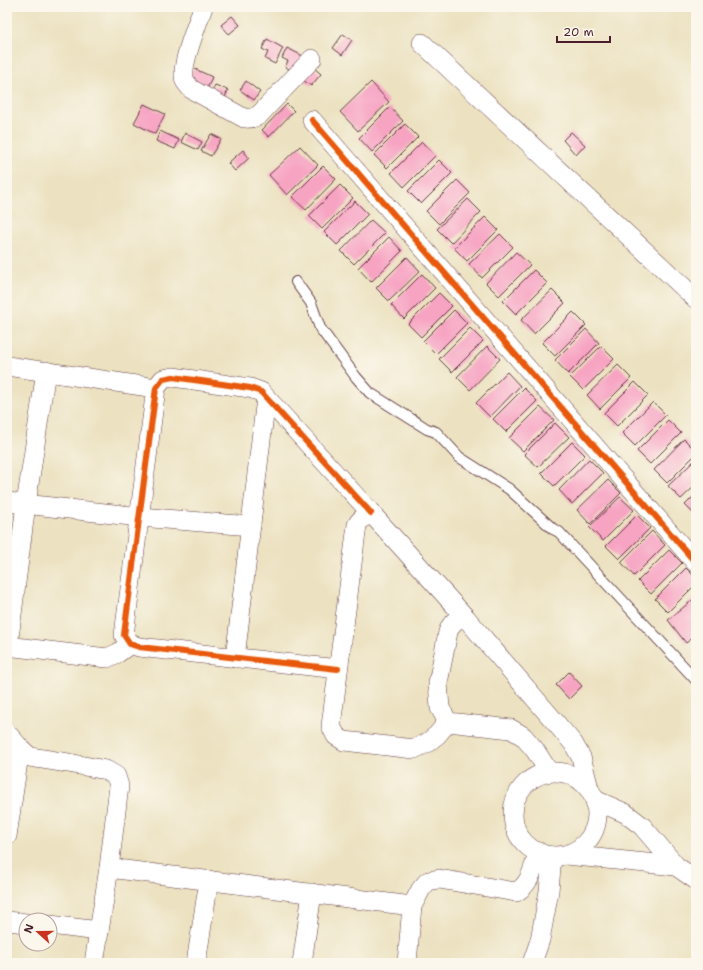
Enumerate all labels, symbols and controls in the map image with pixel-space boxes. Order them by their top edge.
scale bar [557,18,610,44]
text: 20 m [563,24,594,40]
north arrow [18,912,58,952]
text: N [21,922,38,935]

